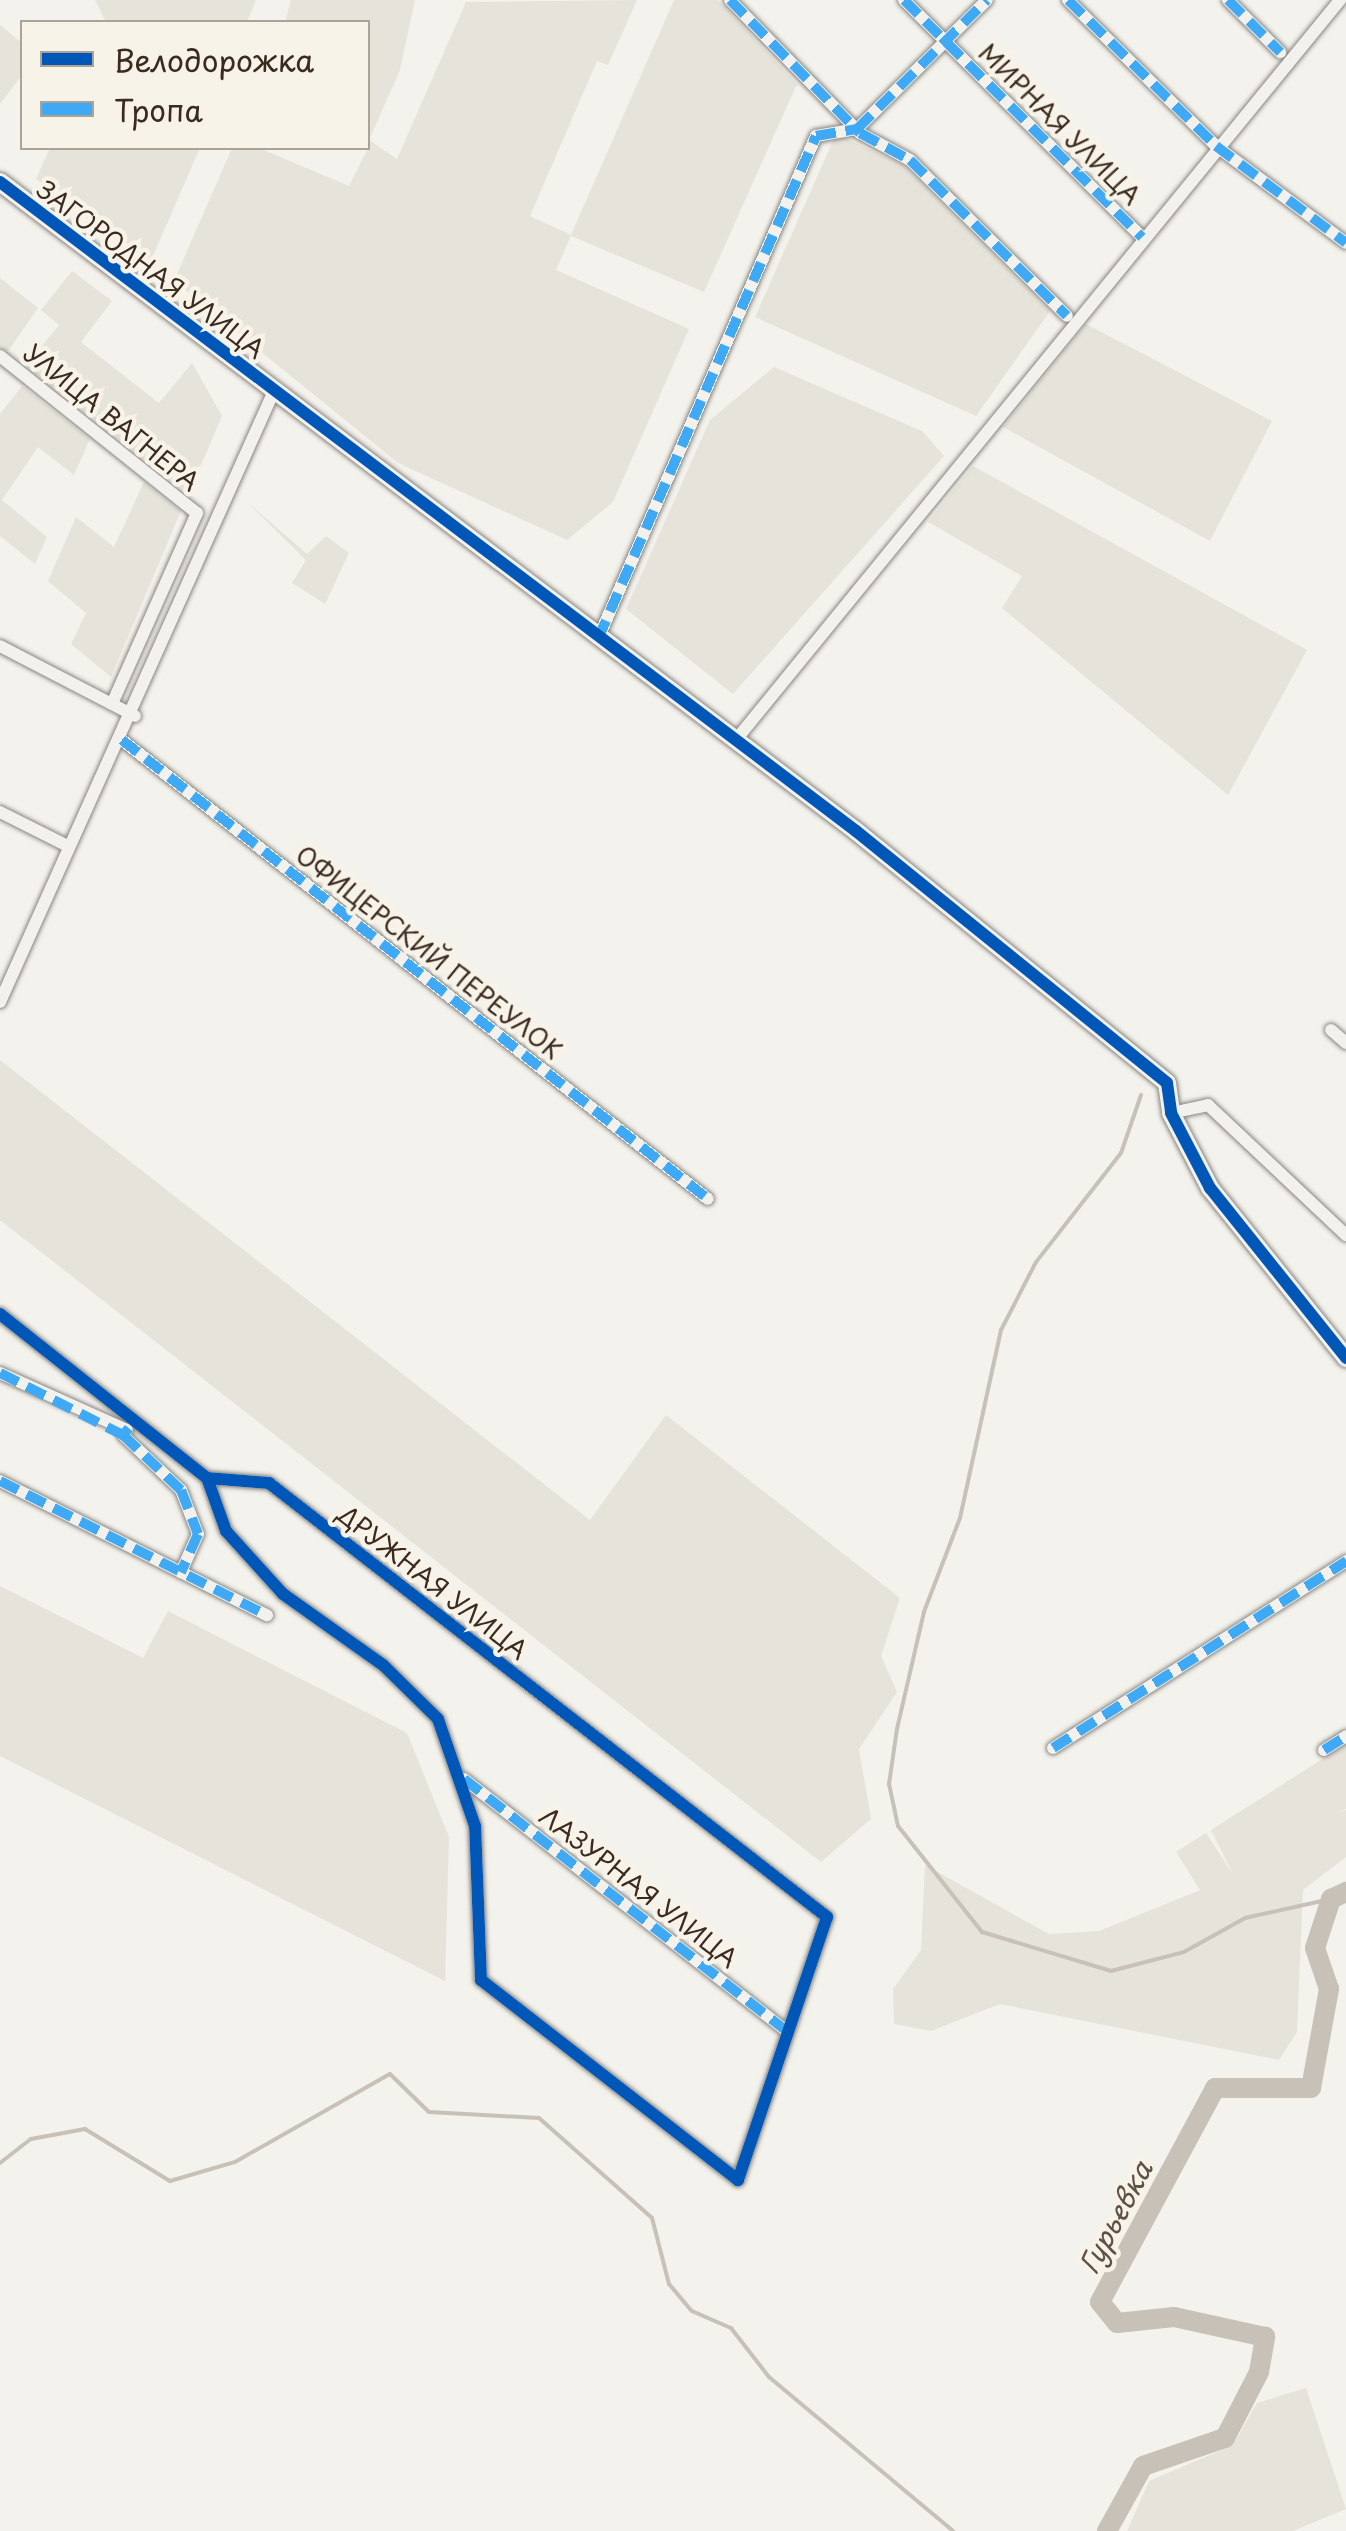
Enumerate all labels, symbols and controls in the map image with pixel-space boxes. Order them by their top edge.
legend [20,20,370,150]
text: Велодорожка [114,37,314,82]
street label: МИРНАЯ УЛИЦА [973,37,1147,211]
text: Тропа [114,87,203,132]
street label: ЗАГОРОДНАЯ УЛИЦА [32,174,270,364]
street label: УЛИЦА ВАГНЕРА [18,336,206,498]
street label: ОФИЦЕРСКИЙ ПЕРЕУЛОК [290,839,568,1065]
street label: ДРУЖНАЯ УЛИЦА [332,1499,534,1665]
street label: ЛАЗУРНАЯ УЛИЦА [534,1801,744,1973]
water label: Гурьевка [1071,2155,1159,2279]

